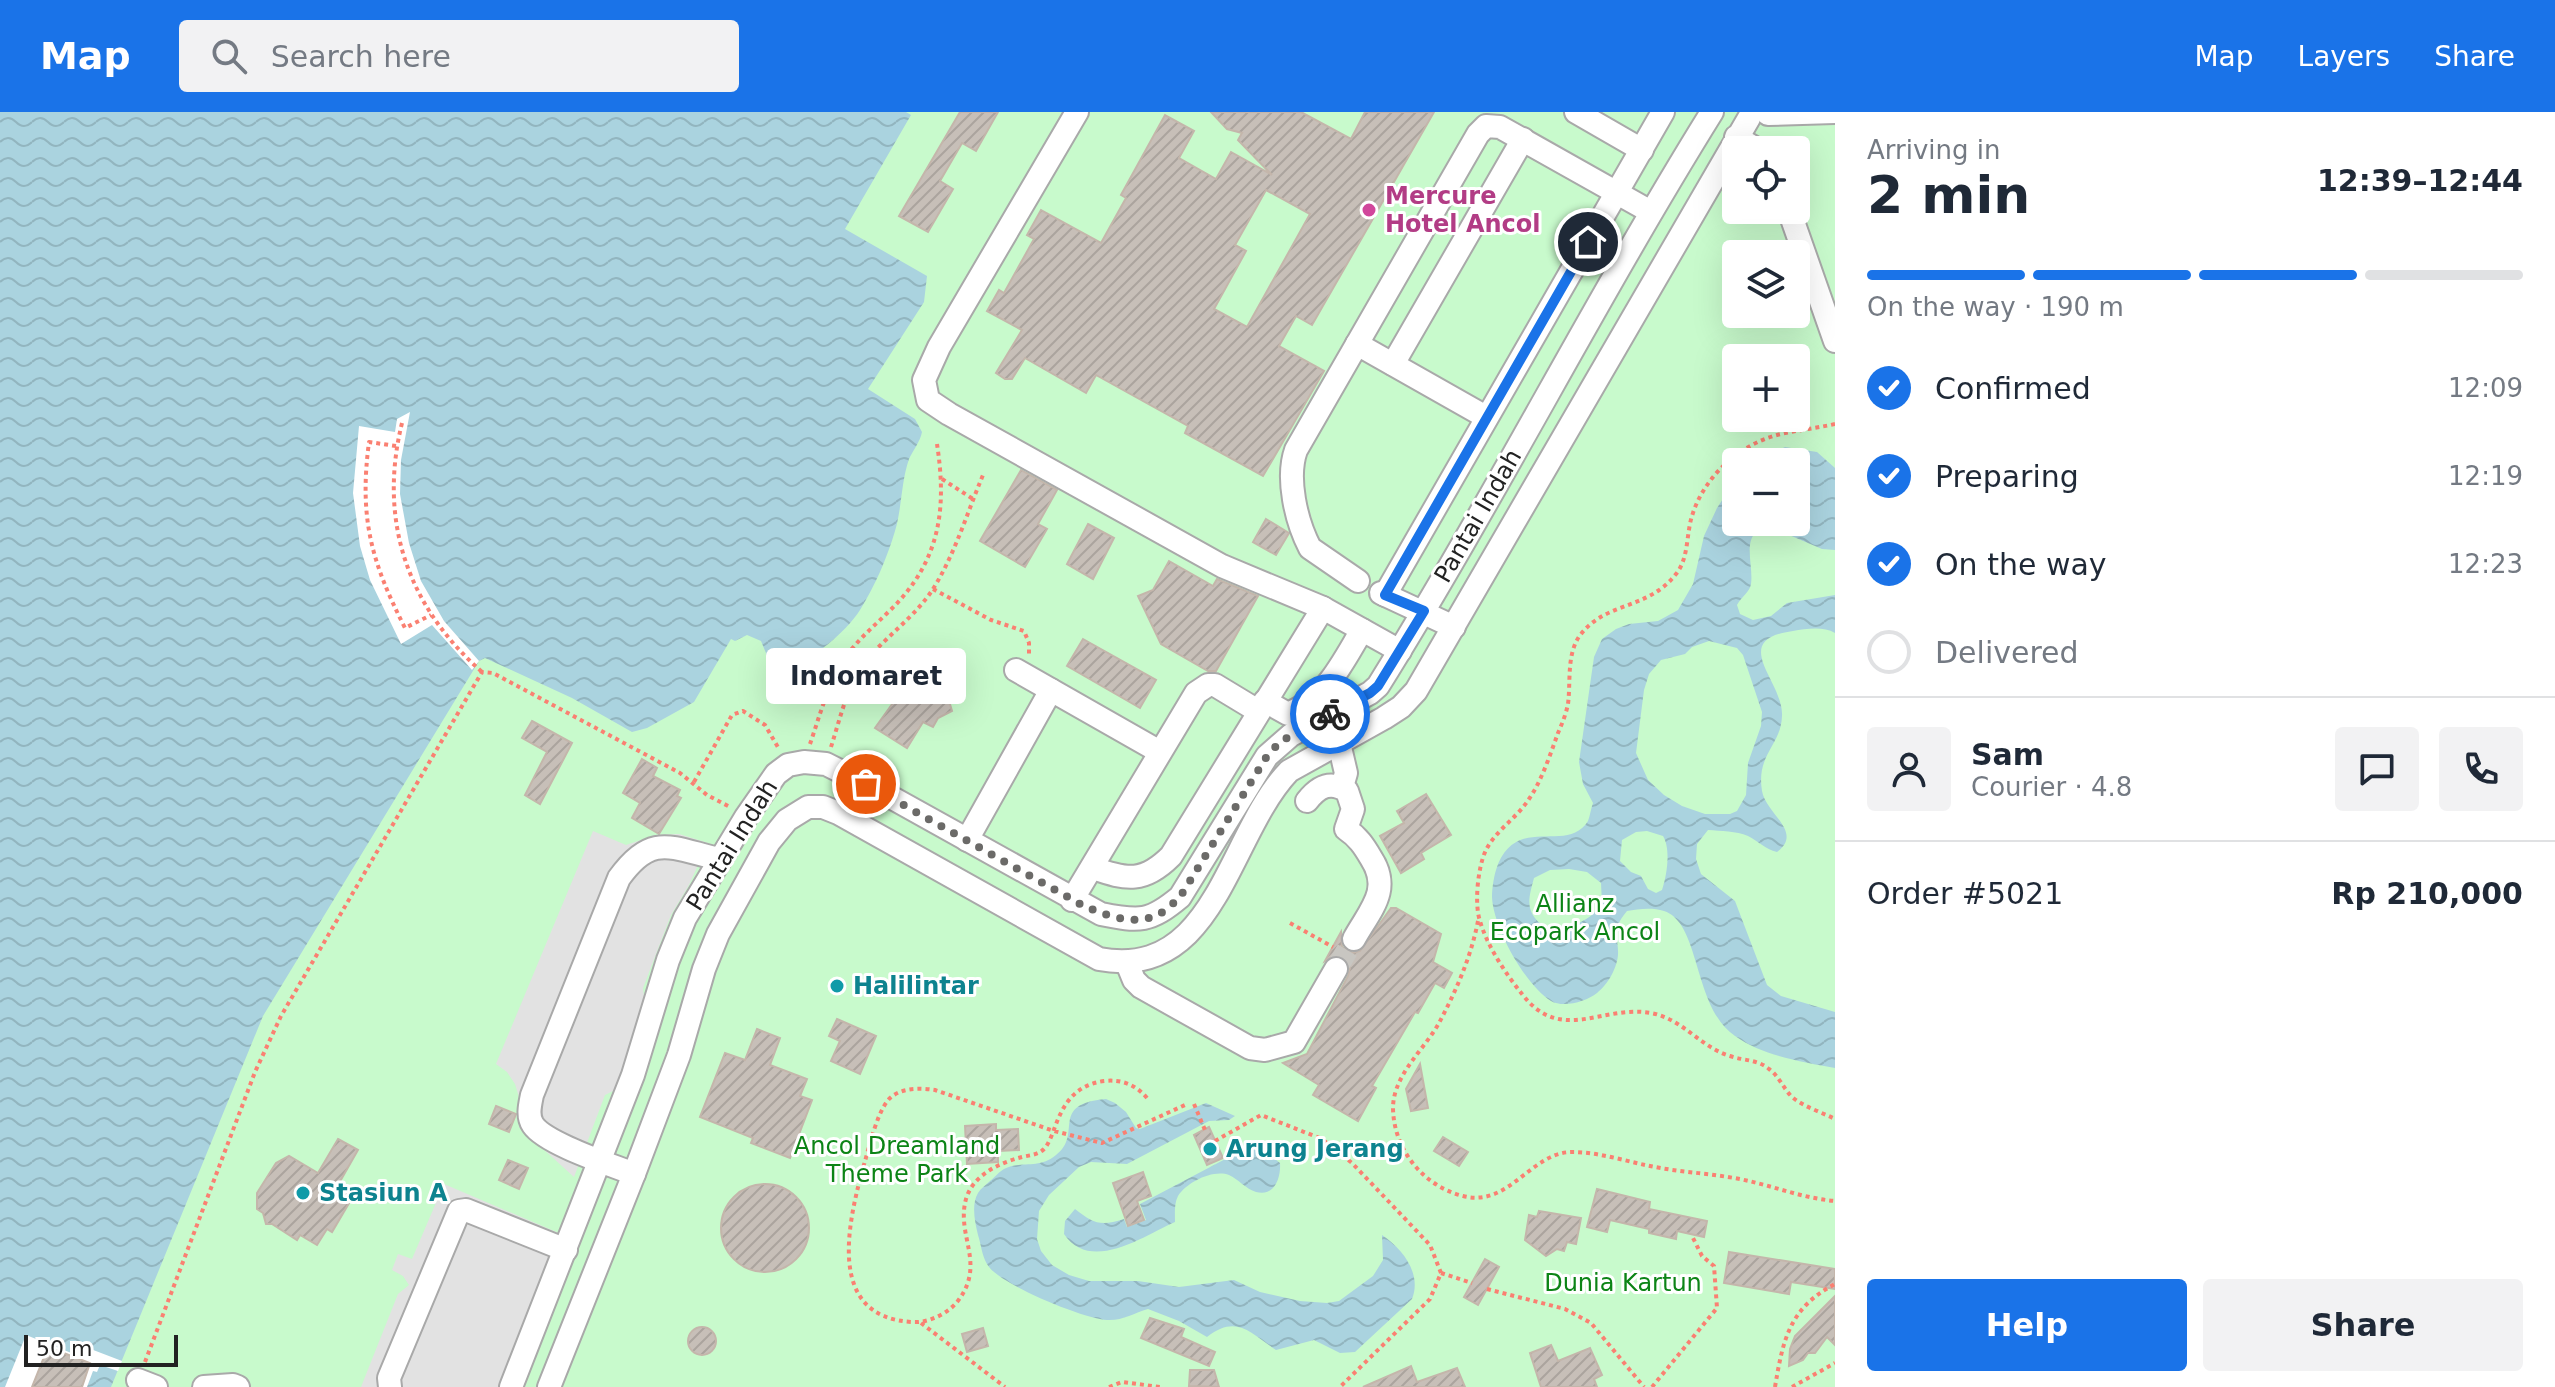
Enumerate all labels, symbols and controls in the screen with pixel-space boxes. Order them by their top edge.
search box [179,20,739,92]
text: Map [40,34,131,78]
icon: search [207,34,251,78]
text: Search here [271,39,451,74]
text: Map [2194,40,2254,73]
text: Layers [2298,40,2390,73]
text: Share [2434,40,2515,73]
text: Arriving in [1867,135,2001,165]
map controls [1722,136,1810,536]
button: locate [1722,136,1810,224]
text: 12:39–12:44 [2317,163,2523,198]
text: 2 min [1867,165,2030,225]
place label: Mercure Hotel Ancol [1385,182,1541,238]
marker: Mercure Hotel Ancol [1360,201,1378,219]
pin [1554,208,1622,276]
icon: home [1566,220,1610,264]
button: layers [1722,240,1810,328]
text: On the way · 190 m [1867,292,2124,322]
button: + [1722,344,1810,432]
icon: check [1867,366,1911,410]
text: Confirmed [1935,371,2091,406]
text: 12:09 [2448,373,2523,403]
street label: Pantai Indah [1429,444,1527,588]
button: − [1722,448,1810,536]
icon: check [1867,454,1911,498]
text: Preparing [1935,459,2079,494]
text: 12:19 [2448,461,2523,491]
icon: check [1867,542,1911,586]
text: On the way [1935,547,2107,582]
text: 12:23 [2448,549,2523,579]
text: Delivered [1935,635,2079,670]
callout: Indomaret [766,648,966,704]
text: Indomaret [790,661,942,691]
courier [1290,674,1370,754]
icon: bike [1308,692,1352,736]
button: person [1867,727,1951,811]
button: chat [2335,727,2419,811]
button: phone [2439,727,2523,811]
text: Sam [1971,737,2044,772]
pin [832,750,900,818]
icon: bag [844,762,888,806]
text: Courier · 4.8 [1971,772,2132,802]
street label: Pantai Indah [681,774,783,916]
text: Order #5021 [1867,876,2063,911]
text: Rp 210,000 [2331,876,2523,911]
park label: Allianz Ecopark Ancol [1490,890,1660,946]
place label: Halilintar [853,972,979,1000]
marker: Halilintar [828,977,846,995]
park label: Ancol Dreamland Theme Park [794,1132,1000,1188]
place label: Arung Jerang [1226,1135,1404,1163]
marker: Arung Jerang [1201,1140,1219,1158]
place label: Stasiun A [319,1179,448,1207]
marker: Stasiun A [294,1184,312,1202]
park label: Dunia Kartun [1544,1269,1702,1297]
button: Help [1867,1279,2187,1371]
button: Share [2203,1279,2523,1371]
scale bar [24,1331,178,1367]
text: 50 m [36,1336,92,1361]

